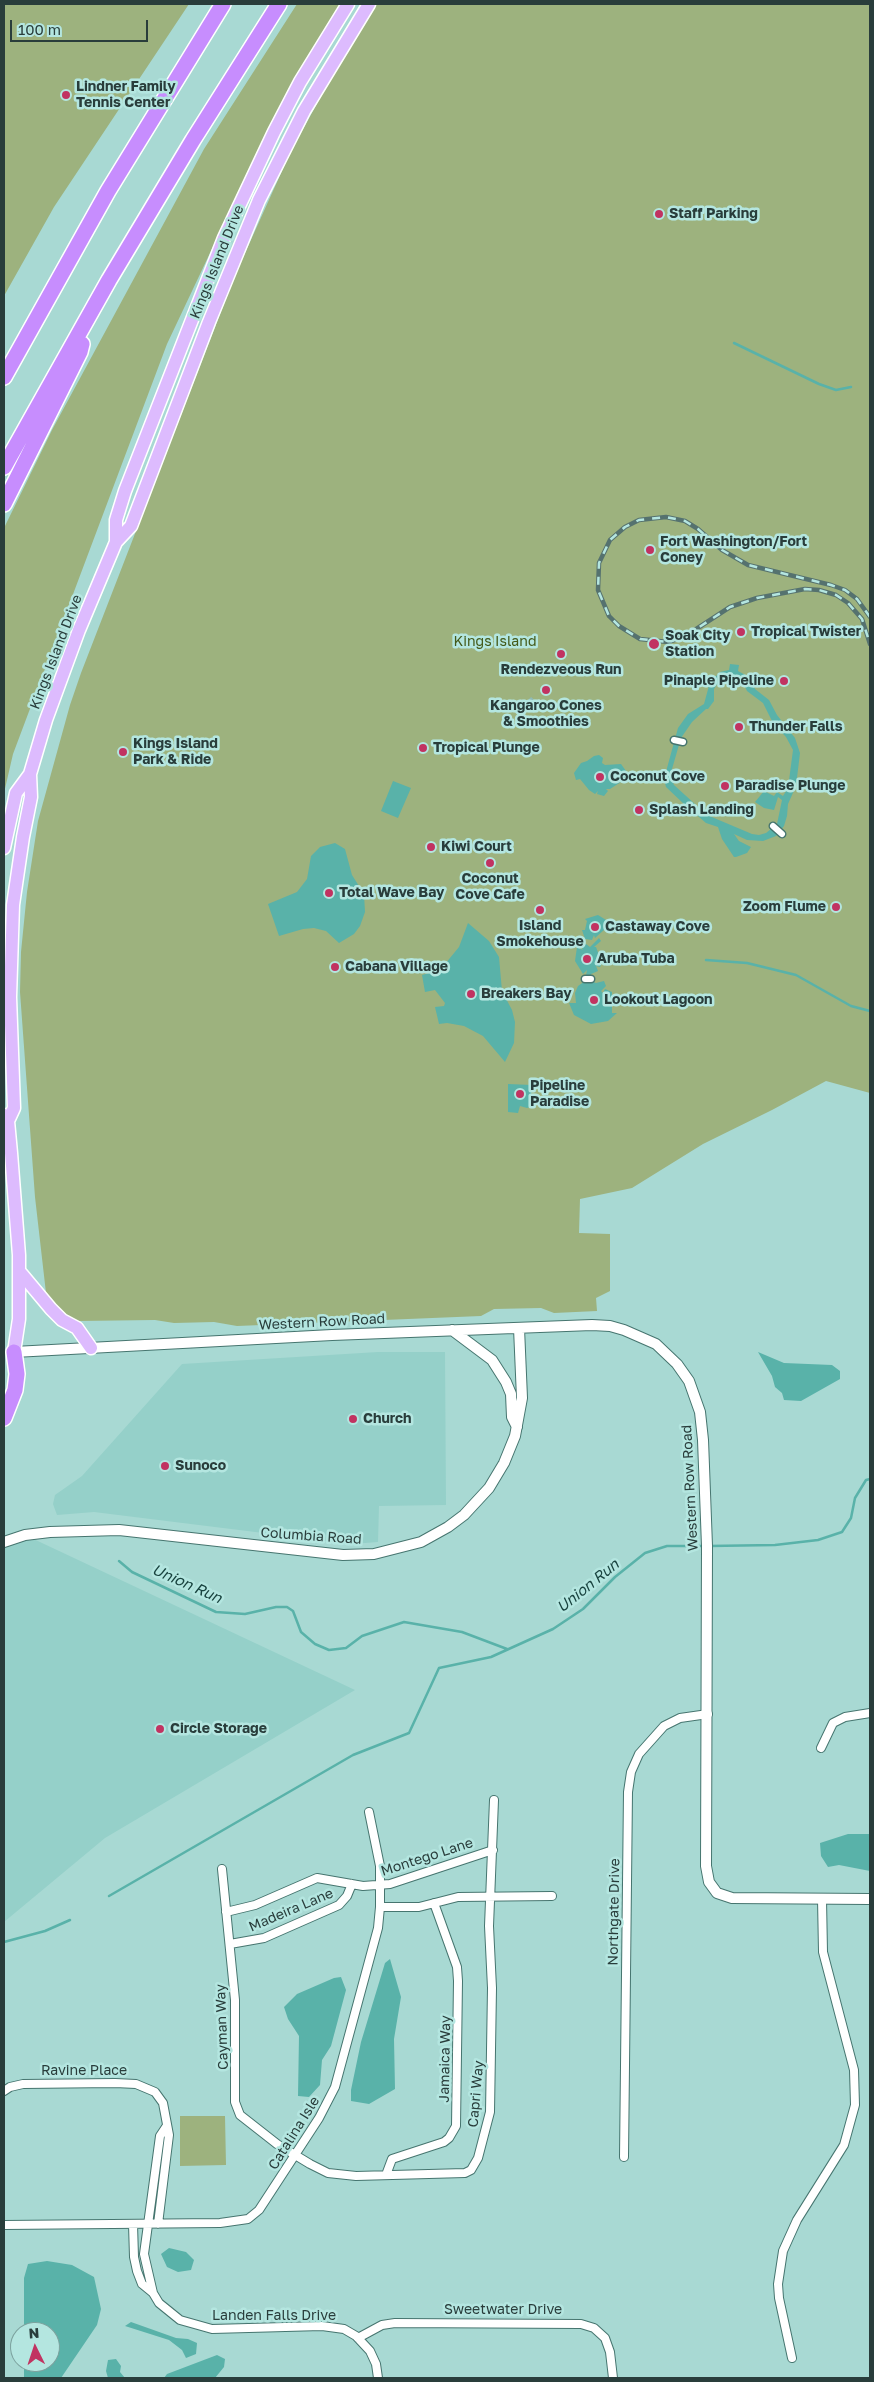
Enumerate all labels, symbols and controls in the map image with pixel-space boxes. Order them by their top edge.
scale bar [12,10,150,42]
text: 100 m [18,20,61,38]
place label: Lindner Family Tennis Center [76,79,176,111]
marker: Lindner Family Tennis Center [60,89,72,101]
street label: Kings Island Drive [187,203,247,321]
place label: Staff Parking [669,206,758,222]
marker: Staff Parking [653,208,665,220]
place label: Fort Washington/Fort Coney [660,534,807,566]
marker: Fort Washington/Fort Coney [644,544,656,556]
street label: Kings Island Drive [26,592,86,712]
place label: Tropical Twister [751,624,861,640]
marker: Tropical Twister [735,626,747,638]
place label: Soak City Station [665,628,730,660]
park label: Kings Island [454,634,536,650]
marker: Soak City Station [647,637,661,651]
marker: Rendezveous Run [555,648,567,660]
place label: Rendezveous Run [500,662,622,678]
place label: Pinaple Pipeline [664,673,774,689]
marker: Pinaple Pipeline [778,675,790,687]
marker: Kangaroo Cones & Smoothies [540,684,552,696]
place label: Kangaroo Cones & Smoothies [490,698,602,730]
place label: Thunder Falls [749,719,843,735]
marker: Thunder Falls [733,721,745,733]
place label: Kings Island Park & Ride [133,736,218,769]
place label: Tropical Plunge [433,740,540,756]
marker: Tropical Plunge [417,742,429,754]
marker: Kings Island Park & Ride [117,746,129,758]
place label: Coconut Cove [610,769,705,785]
marker: Coconut Cove [594,771,606,783]
place label: Paradise Plunge [735,778,845,794]
marker: Paradise Plunge [719,780,731,792]
place label: Splash Landing [649,802,754,818]
marker: Splash Landing [633,804,645,816]
place label: Kiwi Court [441,839,512,855]
marker: Kiwi Court [425,841,437,853]
marker: Coconut Cove Cafe [484,857,496,869]
place label: Coconut Cove Cafe [455,871,525,904]
place label: Total Wave Bay [339,885,444,901]
marker: Total Wave Bay [323,887,335,899]
place label: Zoom Flume [743,899,826,915]
marker: Zoom Flume [830,901,842,913]
marker: Island Smokehouse [534,904,546,916]
place label: Island Smokehouse [496,918,584,950]
place label: Castaway Cove [605,919,710,935]
marker: Castaway Cove [589,921,601,933]
place label: Aruba Tuba [597,951,675,967]
marker: Aruba Tuba [581,953,593,965]
place label: Cabana Village [345,959,448,975]
marker: Cabana Village [329,961,341,973]
place label: Breakers Bay [481,986,572,1002]
marker: Breakers Bay [465,988,477,1000]
place label: Lookout Lagoon [604,992,713,1008]
marker: Lookout Lagoon [588,994,600,1006]
place label: Pipeline Paradise [530,1078,589,1110]
marker: Pipeline Paradise [514,1088,526,1100]
street label: Western Row Road [258,1310,386,1334]
place label: Church [363,1411,412,1427]
marker: Church [347,1413,359,1425]
street label: Western Row Road [678,1424,702,1552]
place label: Sunoco [175,1458,226,1474]
marker: Sunoco [159,1460,171,1472]
street label: Columbia Road [260,1524,362,1548]
water label: Union Run [553,1556,623,1616]
water label: Union Run [149,1561,225,1607]
place label: Circle Storage [170,1721,267,1737]
marker: Circle Storage [154,1723,166,1735]
street label: Montego Lane [379,1834,475,1880]
street label: Northgate Drive [605,1858,623,1966]
street label: Madeira Lane [246,1885,336,1935]
street label: Cayman Way [212,1984,232,2070]
street label: Jamaica Way [436,2015,454,2103]
street label: Capri Way [465,2060,487,2128]
street label: Ravine Place [41,2063,127,2079]
street label: Catalina Isle [265,2093,323,2173]
street label: Sweetwater Drive [444,2302,562,2318]
street label: Landen Falls Drive [212,2308,336,2324]
north arrow [10,2322,60,2372]
text: N [28,2324,40,2341]

